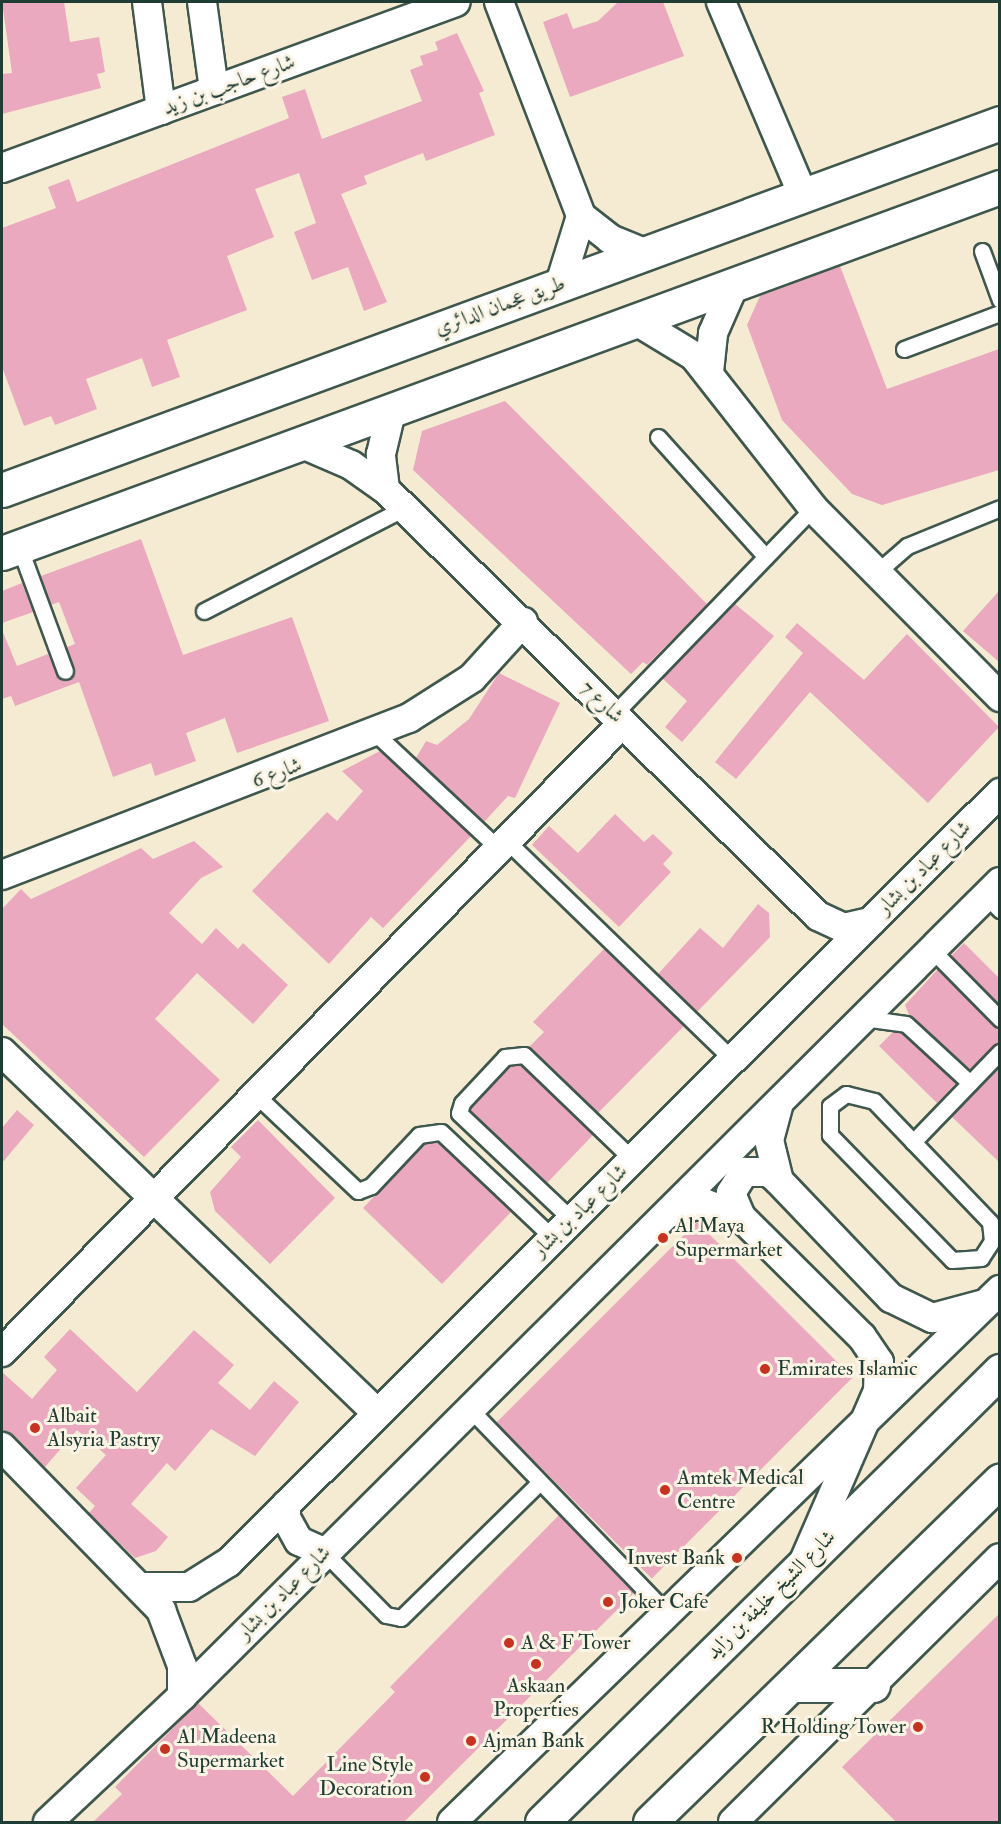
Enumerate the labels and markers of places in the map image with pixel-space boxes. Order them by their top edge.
place label: Al Maya Supermarket [675,1213,783,1263]
marker: Al Maya Supermarket [656,1231,670,1245]
place label: Emirates Islamic [777,1356,918,1382]
marker: Emirates Islamic [758,1362,772,1376]
place label: Albait Alsyria Pastry [47,1403,160,1453]
marker: Albait Alsyria Pastry [28,1421,42,1435]
place label: Amtek Medical Centre [677,1465,804,1515]
marker: Amtek Medical Centre [658,1483,672,1497]
place label: Invest Bank [627,1545,725,1571]
marker: Invest Bank [730,1551,744,1565]
place label: Joker Cafe [620,1589,708,1615]
marker: Joker Cafe [601,1595,615,1609]
place label: A & F Tower [521,1630,631,1656]
marker: A & F Tower [502,1636,516,1650]
marker: Askaan Properties [529,1657,543,1671]
place label: Askaan Properties [493,1673,579,1723]
place label: R Holding Tower [761,1714,906,1740]
marker: R Holding Tower [911,1720,925,1734]
place label: Al Madeena Supermarket [177,1724,285,1774]
place label: Ajman Bank [483,1728,585,1754]
marker: Ajman Bank [464,1734,478,1748]
marker: Al Madeena Supermarket [158,1742,172,1756]
place label: Line Style Decoration [319,1752,413,1802]
marker: Line Style Decoration [418,1770,432,1784]

